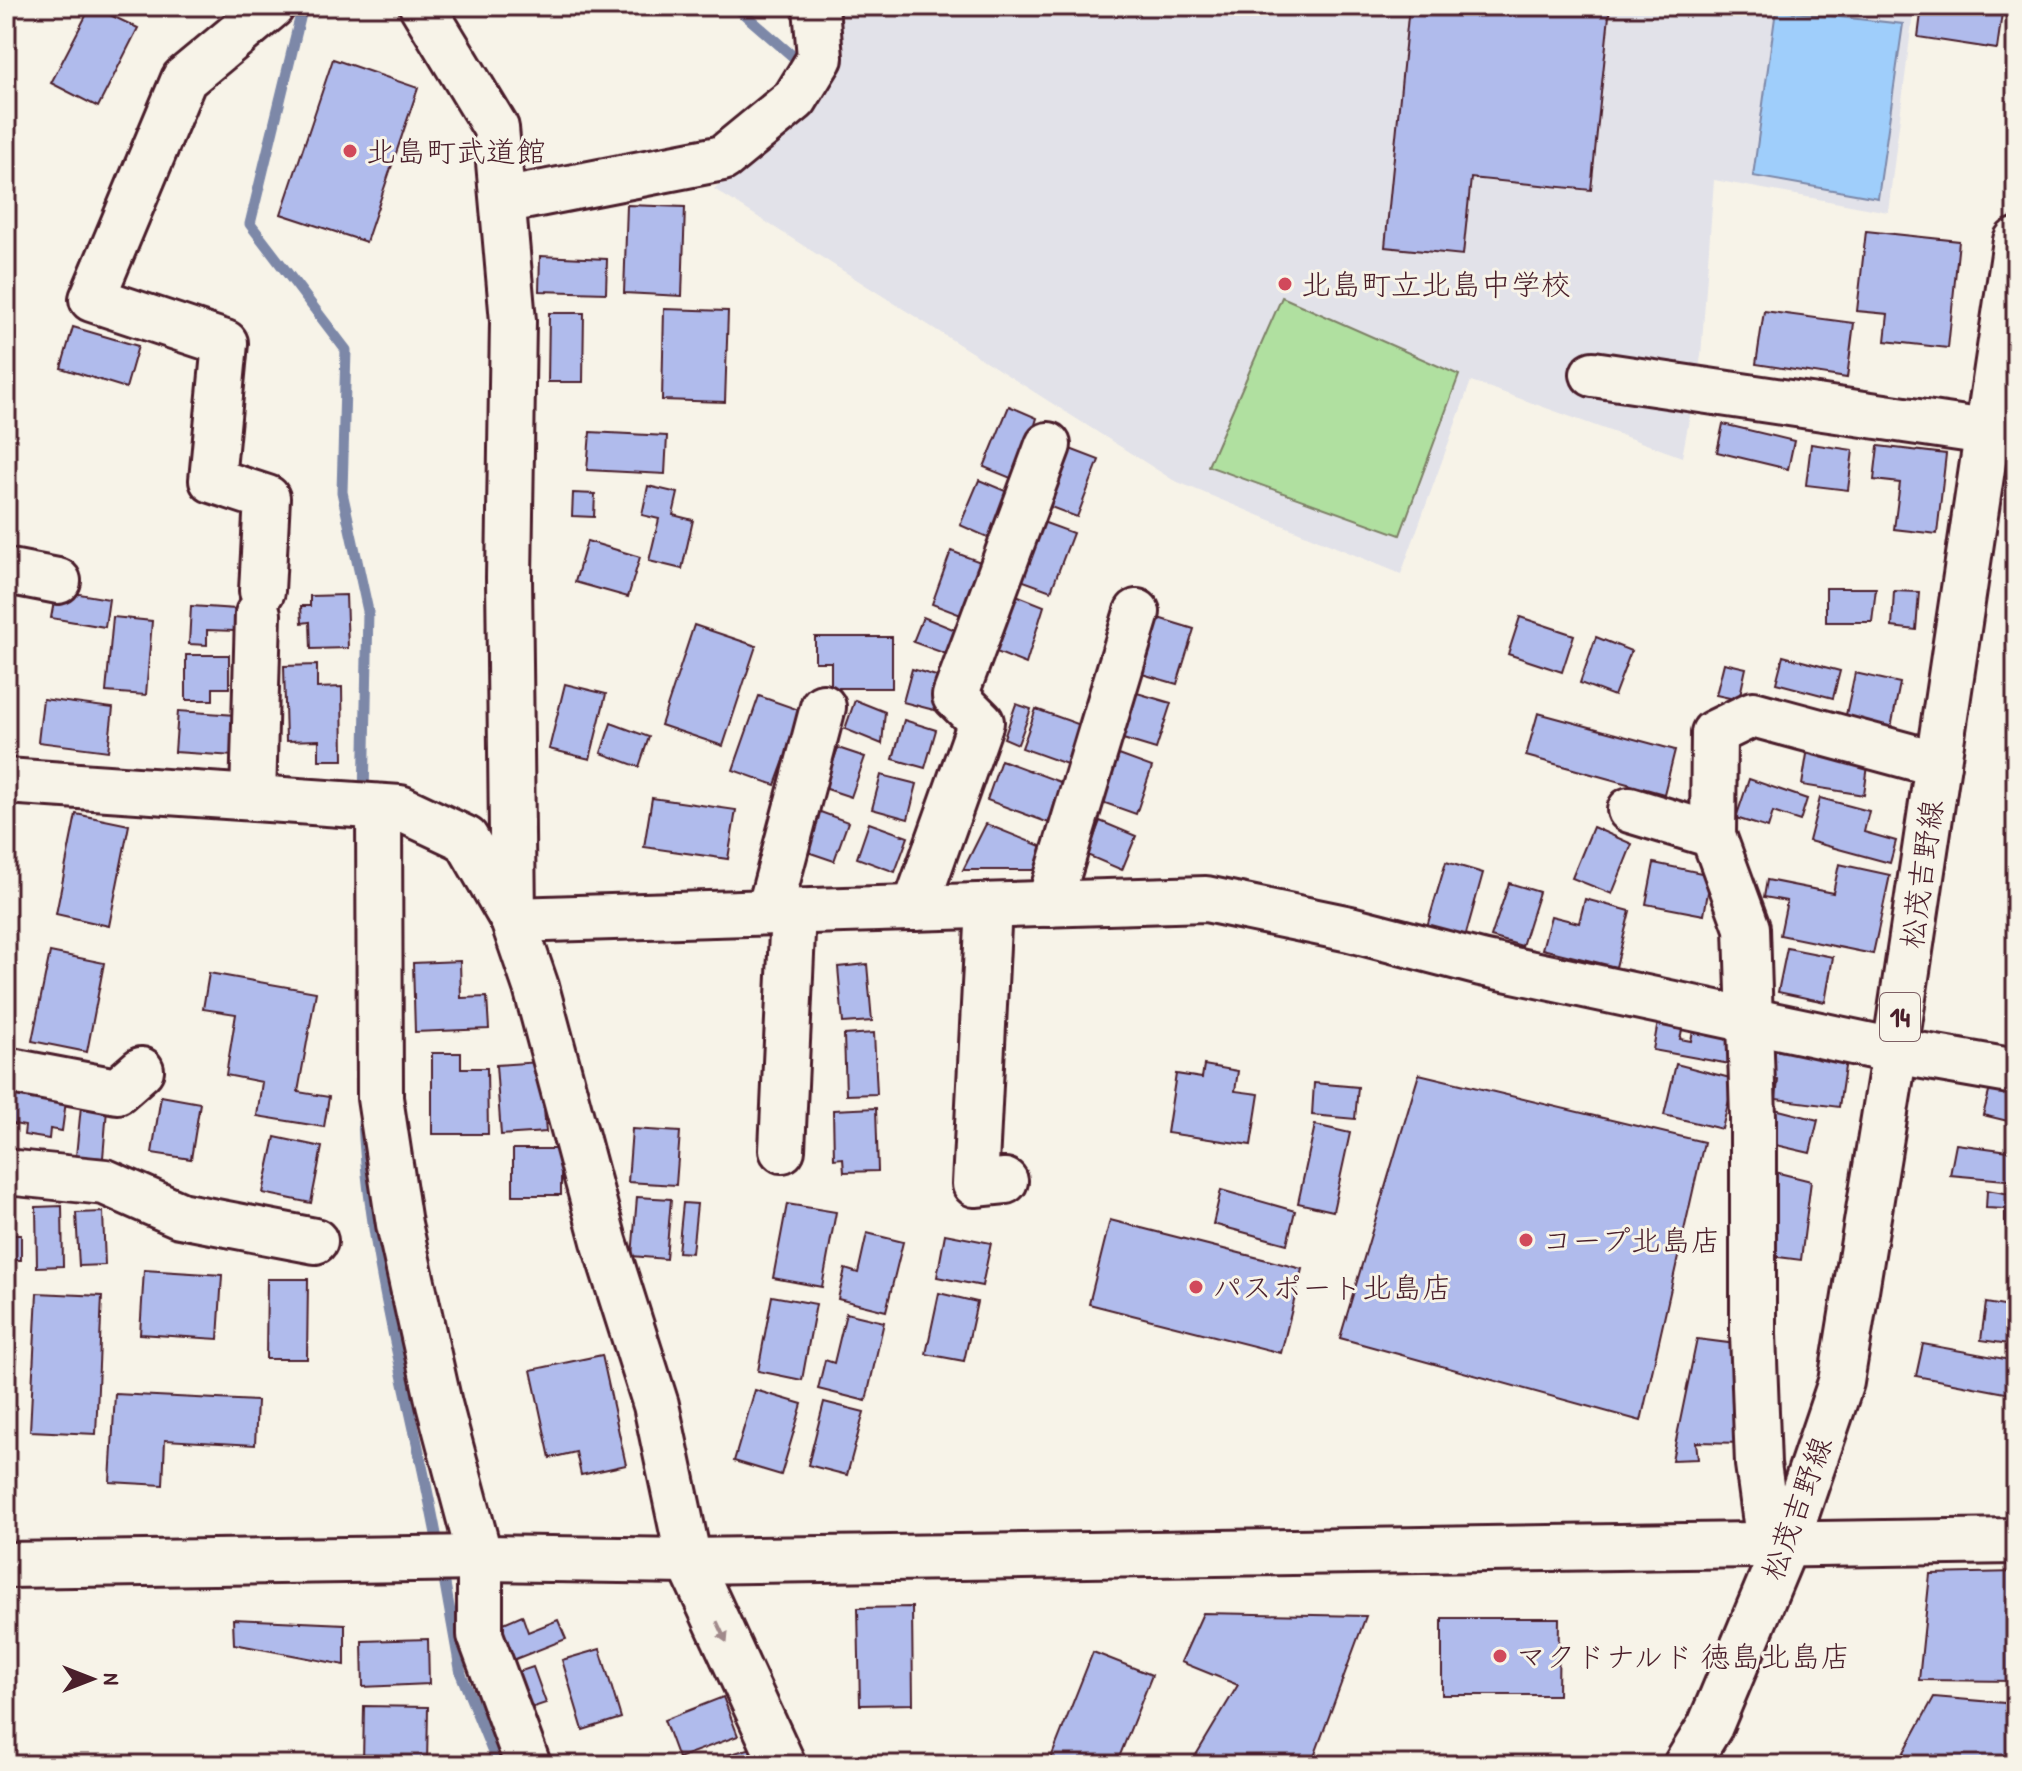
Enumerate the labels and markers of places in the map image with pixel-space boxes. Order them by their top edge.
place label: 北島町武道館 [366,131,546,171]
marker: 北島町武道館 [341,142,359,160]
place label: 北島町立北島中学校 [1301,264,1571,304]
marker: 北島町立北島中学校 [1276,275,1294,293]
place label: コープ北島店 [1542,1220,1721,1260]
marker: コープ北島店 [1517,1231,1535,1249]
place label: パスポート北島店 [1212,1267,1452,1307]
marker: パスポート北島店 [1187,1278,1205,1296]
place label: マクドナルド 徳島北島店 [1516,1636,1851,1676]
marker: マクドナルド 徳島北島店 [1491,1647,1509,1665]

